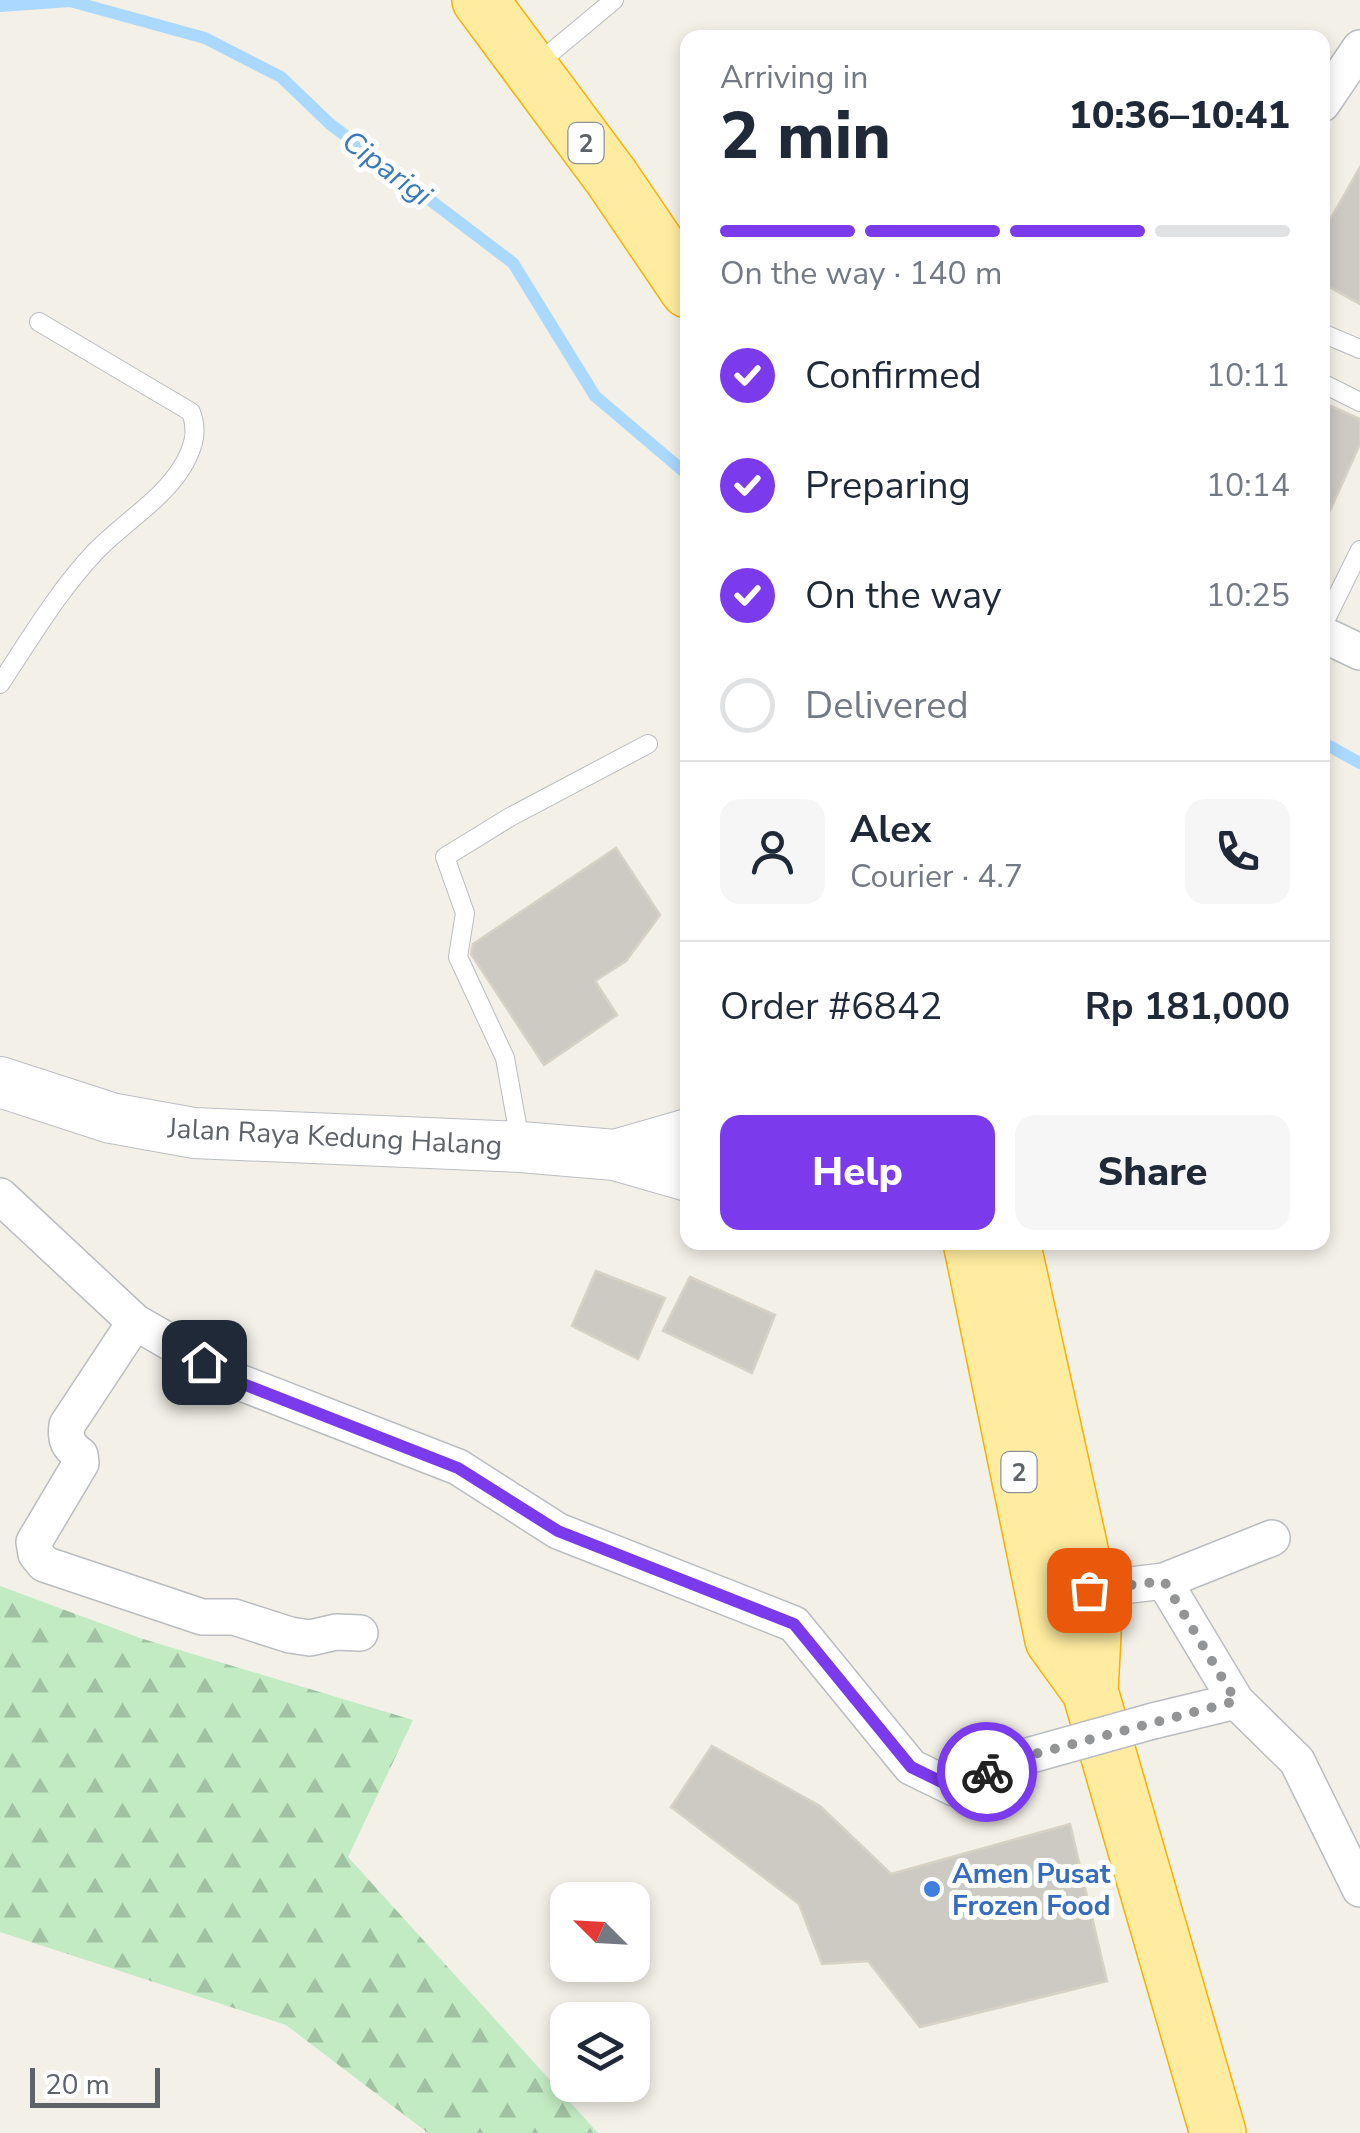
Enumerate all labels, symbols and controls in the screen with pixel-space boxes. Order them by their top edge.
text: Arriving in [720,56,868,99]
text: 10:36–10:41 [1069,90,1290,141]
text: 2 min [720,92,891,181]
water label: Ciparigi [333,121,441,216]
road number: 2 [568,123,604,163]
text: On the way · 140 m [720,252,1002,295]
icon: check [720,348,775,403]
text: Confirmed [805,350,982,401]
text: 10:11 [1206,354,1290,397]
icon: check [720,458,775,513]
text: Preparing [805,460,971,511]
text: 10:14 [1206,464,1290,507]
icon: check [720,568,775,623]
text: On the way [805,570,1001,621]
text: 10:25 [1206,574,1290,617]
text: Delivered [805,680,969,731]
button: person [720,799,825,904]
button: phone [1185,799,1290,904]
text: Alex [850,804,931,855]
text: Courier · 4.7 [850,855,1023,898]
text: Order #6842 [720,981,942,1032]
text: Rp 181,000 [1085,981,1290,1032]
street label: Jalan Raya Kedung Halang [166,1109,503,1165]
button: Help [720,1115,995,1230]
button: Share [1015,1115,1290,1230]
pin [162,1320,247,1405]
icon: home [177,1335,232,1390]
road number: 2 [1002,1452,1036,1492]
pin [1047,1548,1132,1633]
icon: bag [1062,1563,1117,1618]
courier [937,1722,1037,1822]
icon: bike [960,1745,1015,1800]
place label: Amen Pusat Frozen Food [952,1855,1111,1925]
marker: Amen Pusat Frozen Food [921,1878,943,1900]
north arrow [550,1882,650,1982]
map controls [550,1882,650,2102]
button: layers [550,2002,650,2102]
scale bar [30,2063,160,2108]
text: 20 m [45,2066,110,2104]

